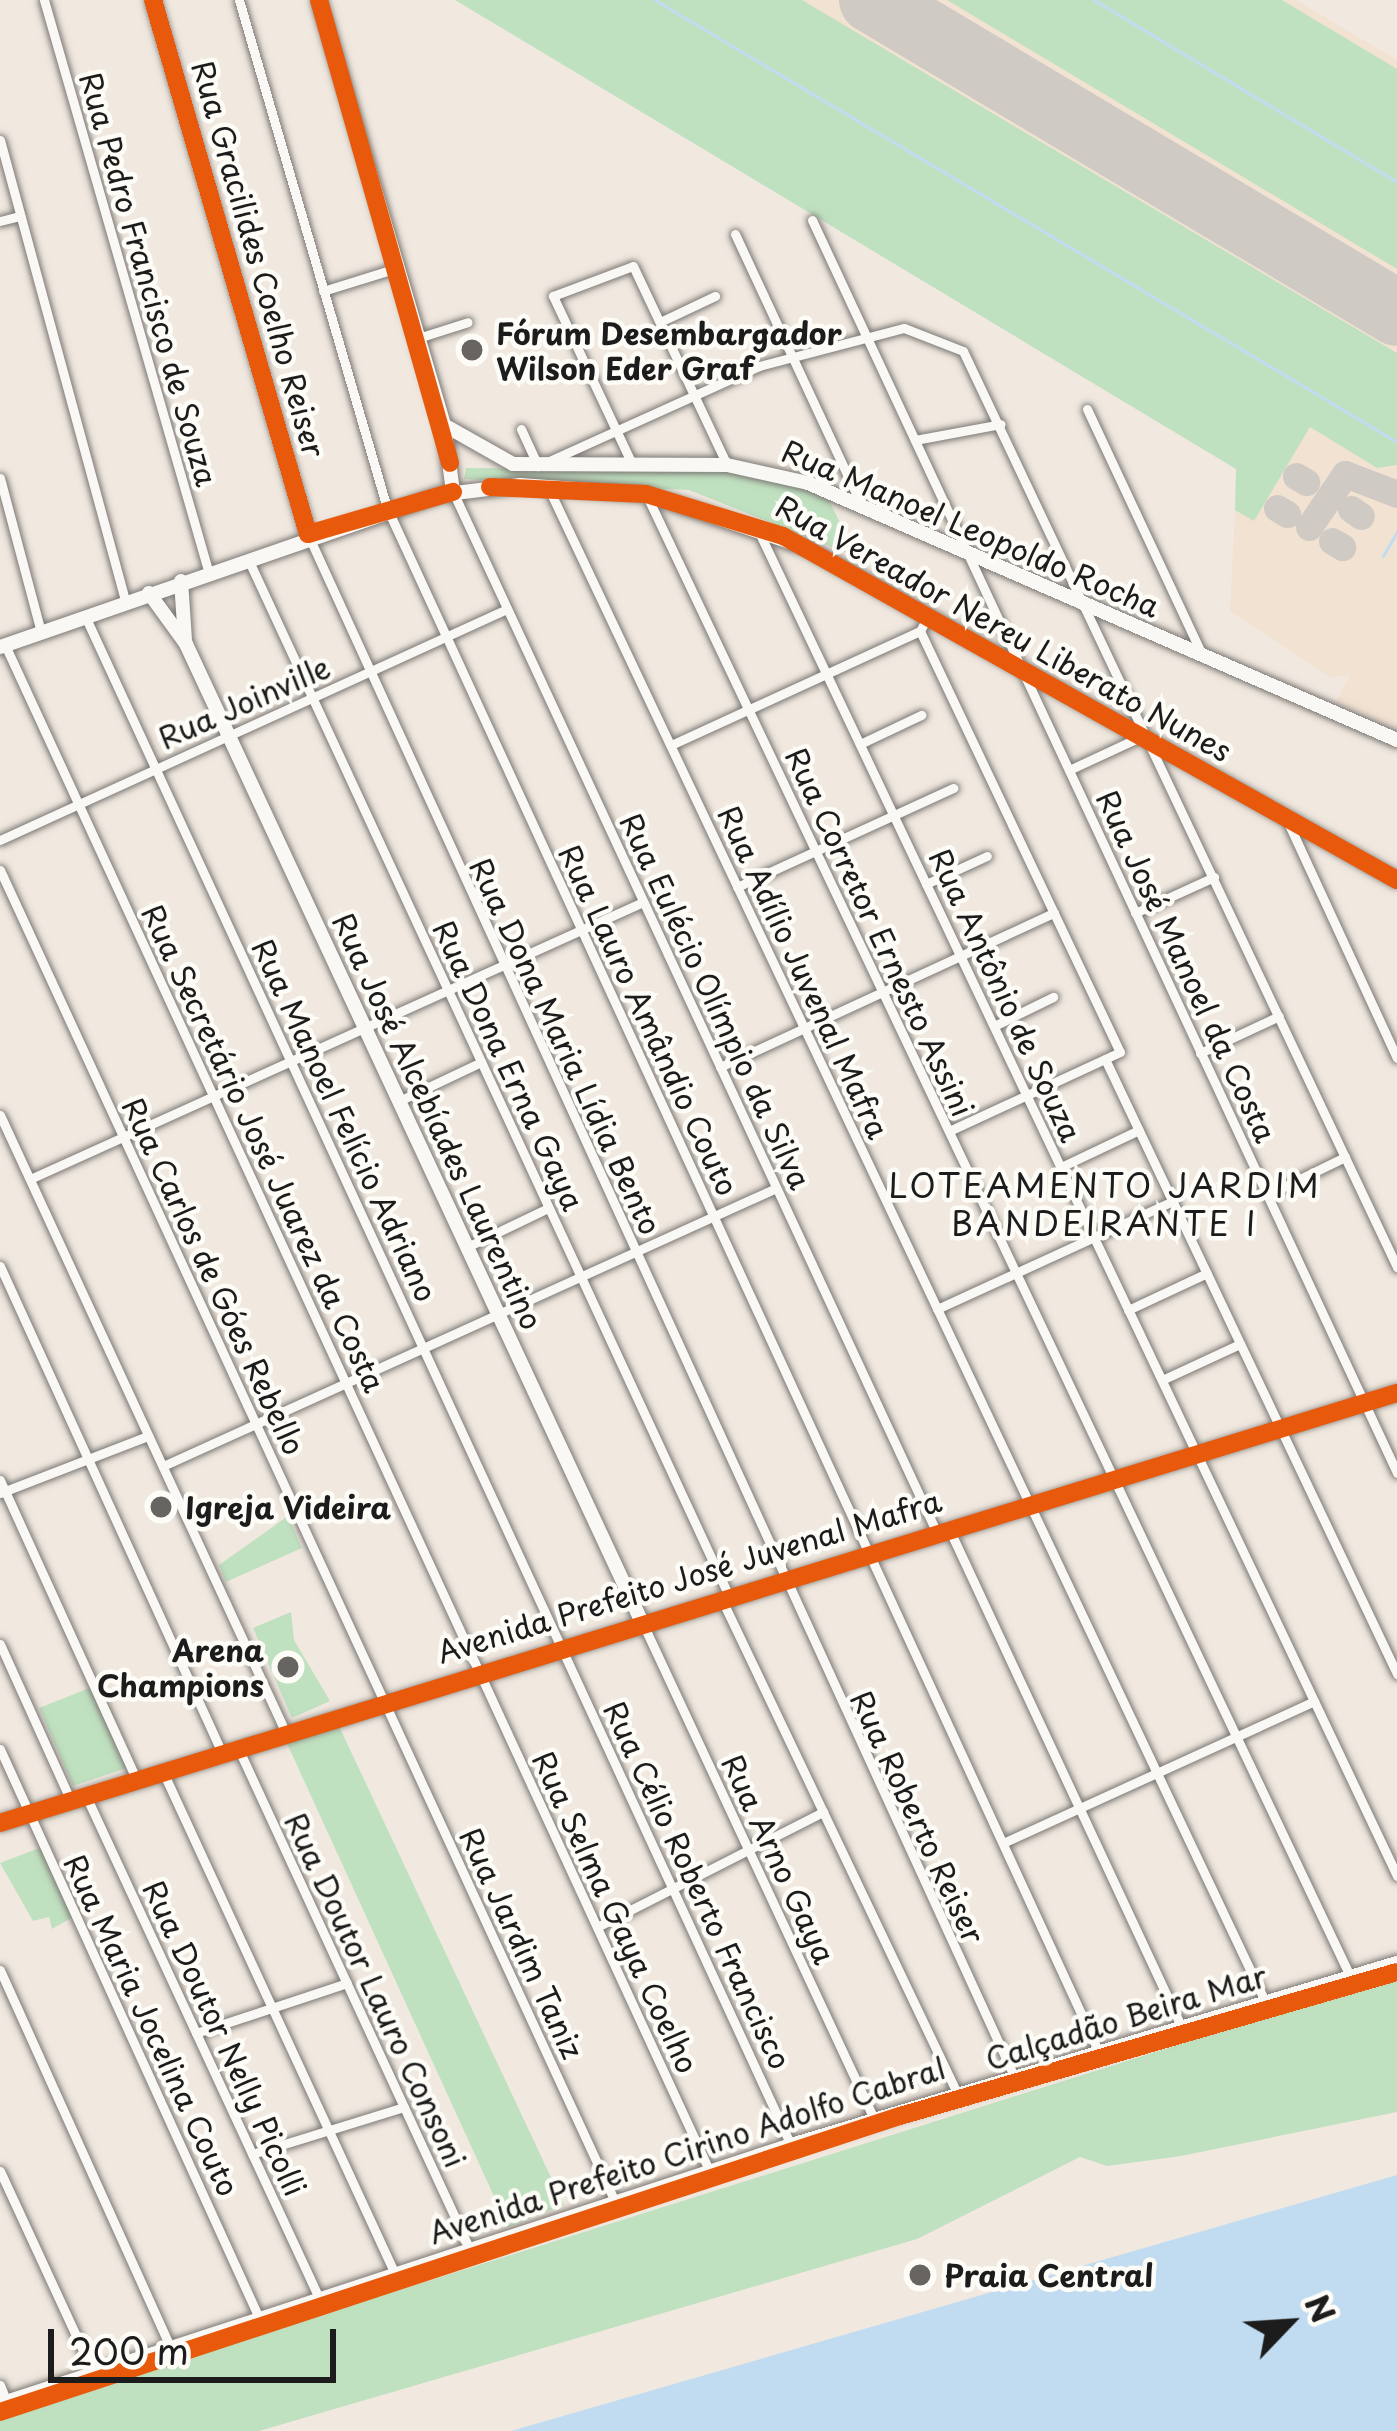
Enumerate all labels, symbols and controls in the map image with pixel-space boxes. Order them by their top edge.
street label: Rua Gracilides Coelho Reiser [185,55,333,463]
street label: Rua Pedro Francisco de Souza [72,65,226,493]
place label: Fórum Desembargador Wilson Eder Graf [496,315,844,386]
marker: Fórum Desembargador Wilson Eder Graf [459,337,485,363]
street label: Rua Manoel Leopoldo Rocha [776,432,1166,624]
street label: Rua Vereador Nereu Liberato Nunes [768,486,1240,770]
street label: Rua Joinville [152,648,336,756]
street label: Rua Corretor Ernesto Assini [778,740,982,1124]
street label: Rua José Manoel da Costa [1089,784,1285,1148]
street label: Rua Adílio Juvenal Mafra [711,800,897,1144]
street label: Rua Eulécio Olímpio da Silva [613,807,819,1195]
street label: Rua Lauro Amândio Couto [551,838,747,1202]
street label: Rua Antônio de Souza [922,842,1090,1148]
street label: Rua Dona Maria Lídia Bento [462,851,670,1241]
street label: Rua Secretário José Juarez da Costa [135,898,393,1398]
street label: Rua José Alcebíades Laurentino [325,906,551,1336]
street label: Rua Dona Erna Gaya [426,915,592,1215]
street label: Rua Manoel Felício Adriano [244,931,446,1309]
street label: Rua Carlos de Góes Rebello [114,1090,314,1462]
district label: LOTEAMENTO JARDIM BANDEIRANTE I [891,1165,1319,1243]
street label: Avenida Prefeito José Juvenal Mafra [433,1482,945,1670]
place label: Igreja Videira [185,1489,391,1525]
marker: Igreja Videira [148,1494,174,1520]
place label: Arena Champions [97,1632,264,1702]
marker: Arena Champions [275,1654,301,1680]
street label: Rua Roberto Reiser [843,1684,993,1950]
street label: Rua Célio Roberto Francisco [596,1693,800,2077]
street label: Rua Selma Gaya Coelho [525,1744,707,2080]
street label: Rua Arno Gaya [714,1747,844,1971]
street label: Rua Doutor Lauro Consoni [278,1807,474,2173]
street label: Rua Jardim Taniz [452,1820,592,2066]
street label: Rua Maria Jocelina Couto [57,1848,247,2202]
street label: Rua Doutor Nelly Picolli [136,1874,314,2202]
street label: Calçadão Beira Mar [981,1957,1271,2077]
street label: Avenida Prefeito Cirino Adolfo Cabral [423,2049,951,2251]
place label: Praia Central [944,2257,1154,2293]
marker: Praia Central [907,2262,933,2288]
north arrow [1229,2263,1349,2383]
text: N [1293,2285,1350,2330]
scale bar [54,2305,342,2379]
text: 200 m [69,2323,189,2377]

